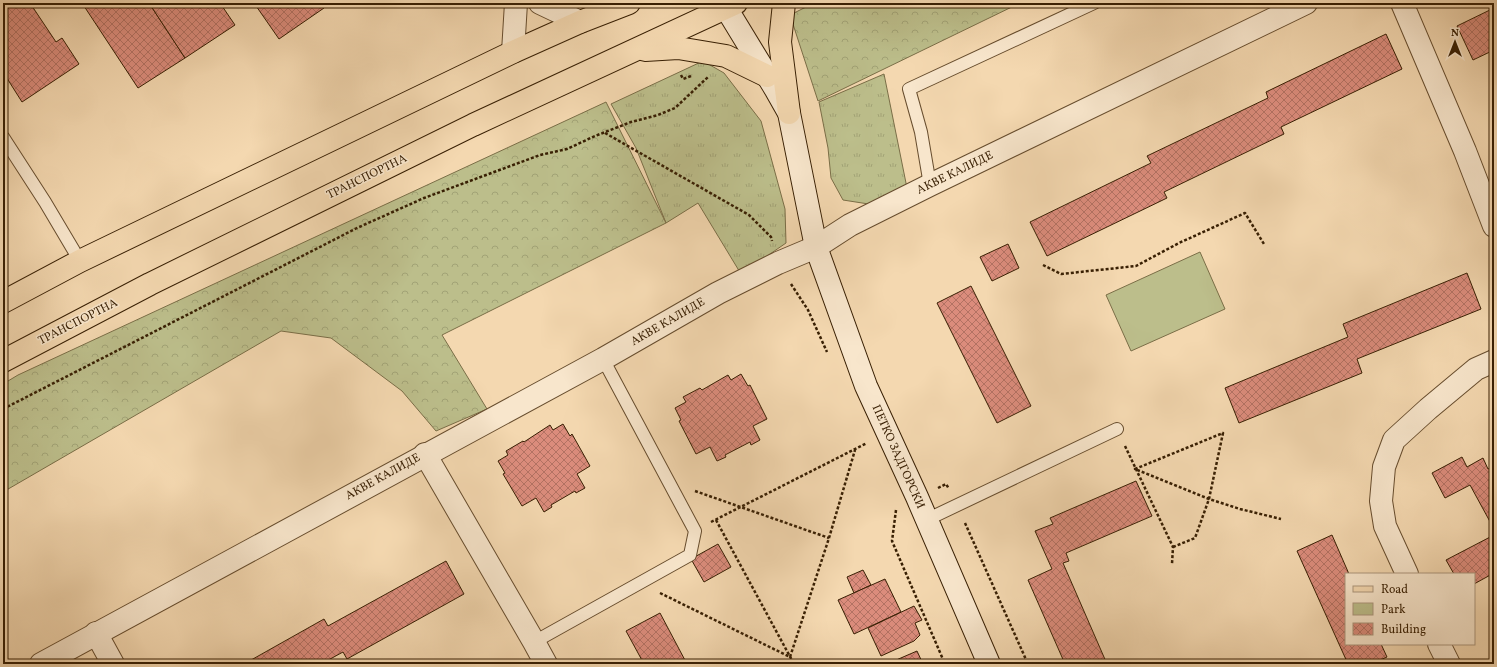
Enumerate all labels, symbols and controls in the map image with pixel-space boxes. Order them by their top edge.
north arrow [1435,22,1475,62]
text: N [1451,26,1459,41]
street label: АКВЕ КАЛИДЕ [914,148,996,198]
street label: ТРАНСПОРТНА [324,150,410,203]
street label: АКВЕ КАЛИДЕ [628,294,708,350]
street label: ТРАНСПОРТНА [35,295,121,349]
street label: ПЕТКО ЗАДГОРСКИ [868,402,928,512]
street label: АКВЕ КАЛИДЕ [343,450,423,504]
legend [1345,573,1475,645]
text: Road [1381,582,1408,598]
text: Park [1381,602,1406,618]
text: Building [1381,622,1426,638]

